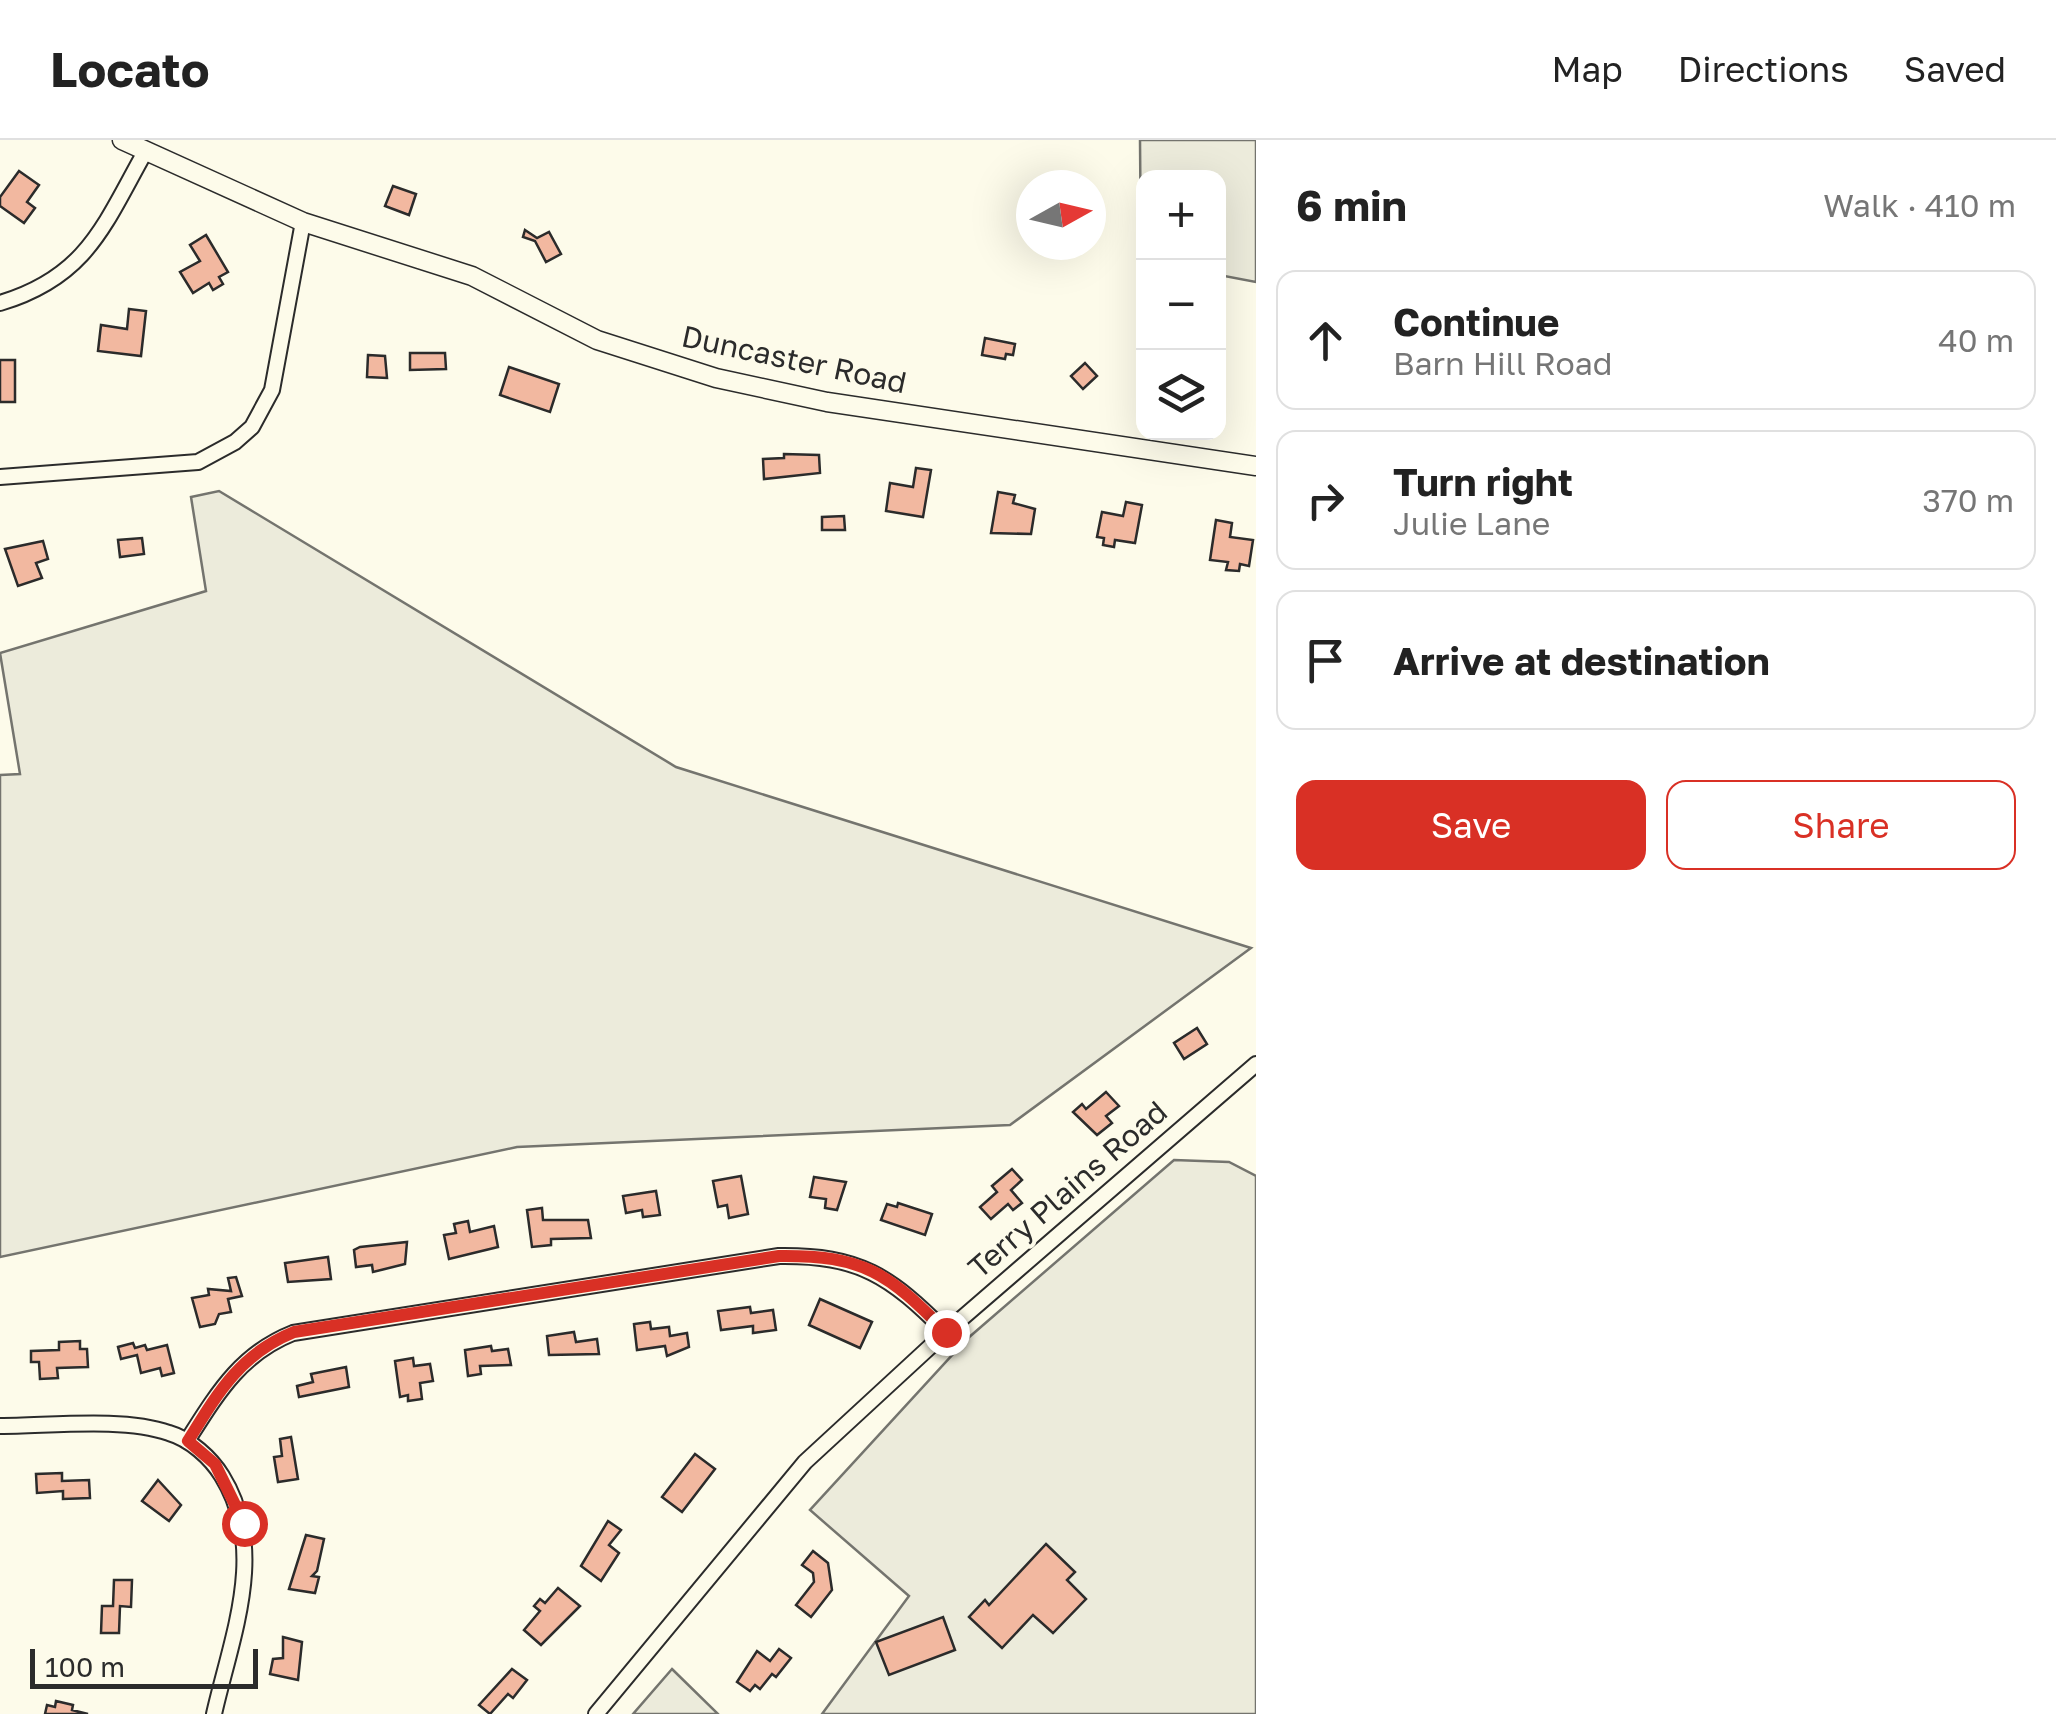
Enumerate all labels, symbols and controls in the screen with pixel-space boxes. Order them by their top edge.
text: Locato [50,40,210,98]
text: Map [1551,48,1623,90]
text: Directions [1678,48,1849,90]
text: Saved [1904,48,2006,90]
north arrow [1016,170,1106,260]
map controls [1136,170,1226,440]
button: + [1136,170,1226,260]
text: 6 min [1296,180,1407,230]
text: Walk · 410 m [1823,186,2016,224]
button: − [1136,260,1226,350]
text: Continue [1393,299,1559,344]
icon: ahead [1298,313,1353,368]
street label: Duncaster Road [679,318,910,400]
text: 40 m [1938,321,2014,359]
text: Barn Hill Road [1393,344,1612,382]
button: layers [1136,350,1226,440]
text: Turn right [1393,459,1573,504]
icon: right [1298,473,1353,528]
text: 370 m [1922,481,2014,519]
text: Julie Lane [1393,504,1550,542]
icon: arrive [1298,633,1353,688]
text: Arrive at destination [1393,638,1770,683]
button: Save [1296,780,1646,870]
button: Share [1666,780,2016,870]
street label: Terry Plains Road [961,1093,1174,1285]
route end [924,1310,970,1356]
route start [222,1501,268,1547]
scale bar [30,1644,258,1688]
text: 100 m [45,1650,125,1683]

